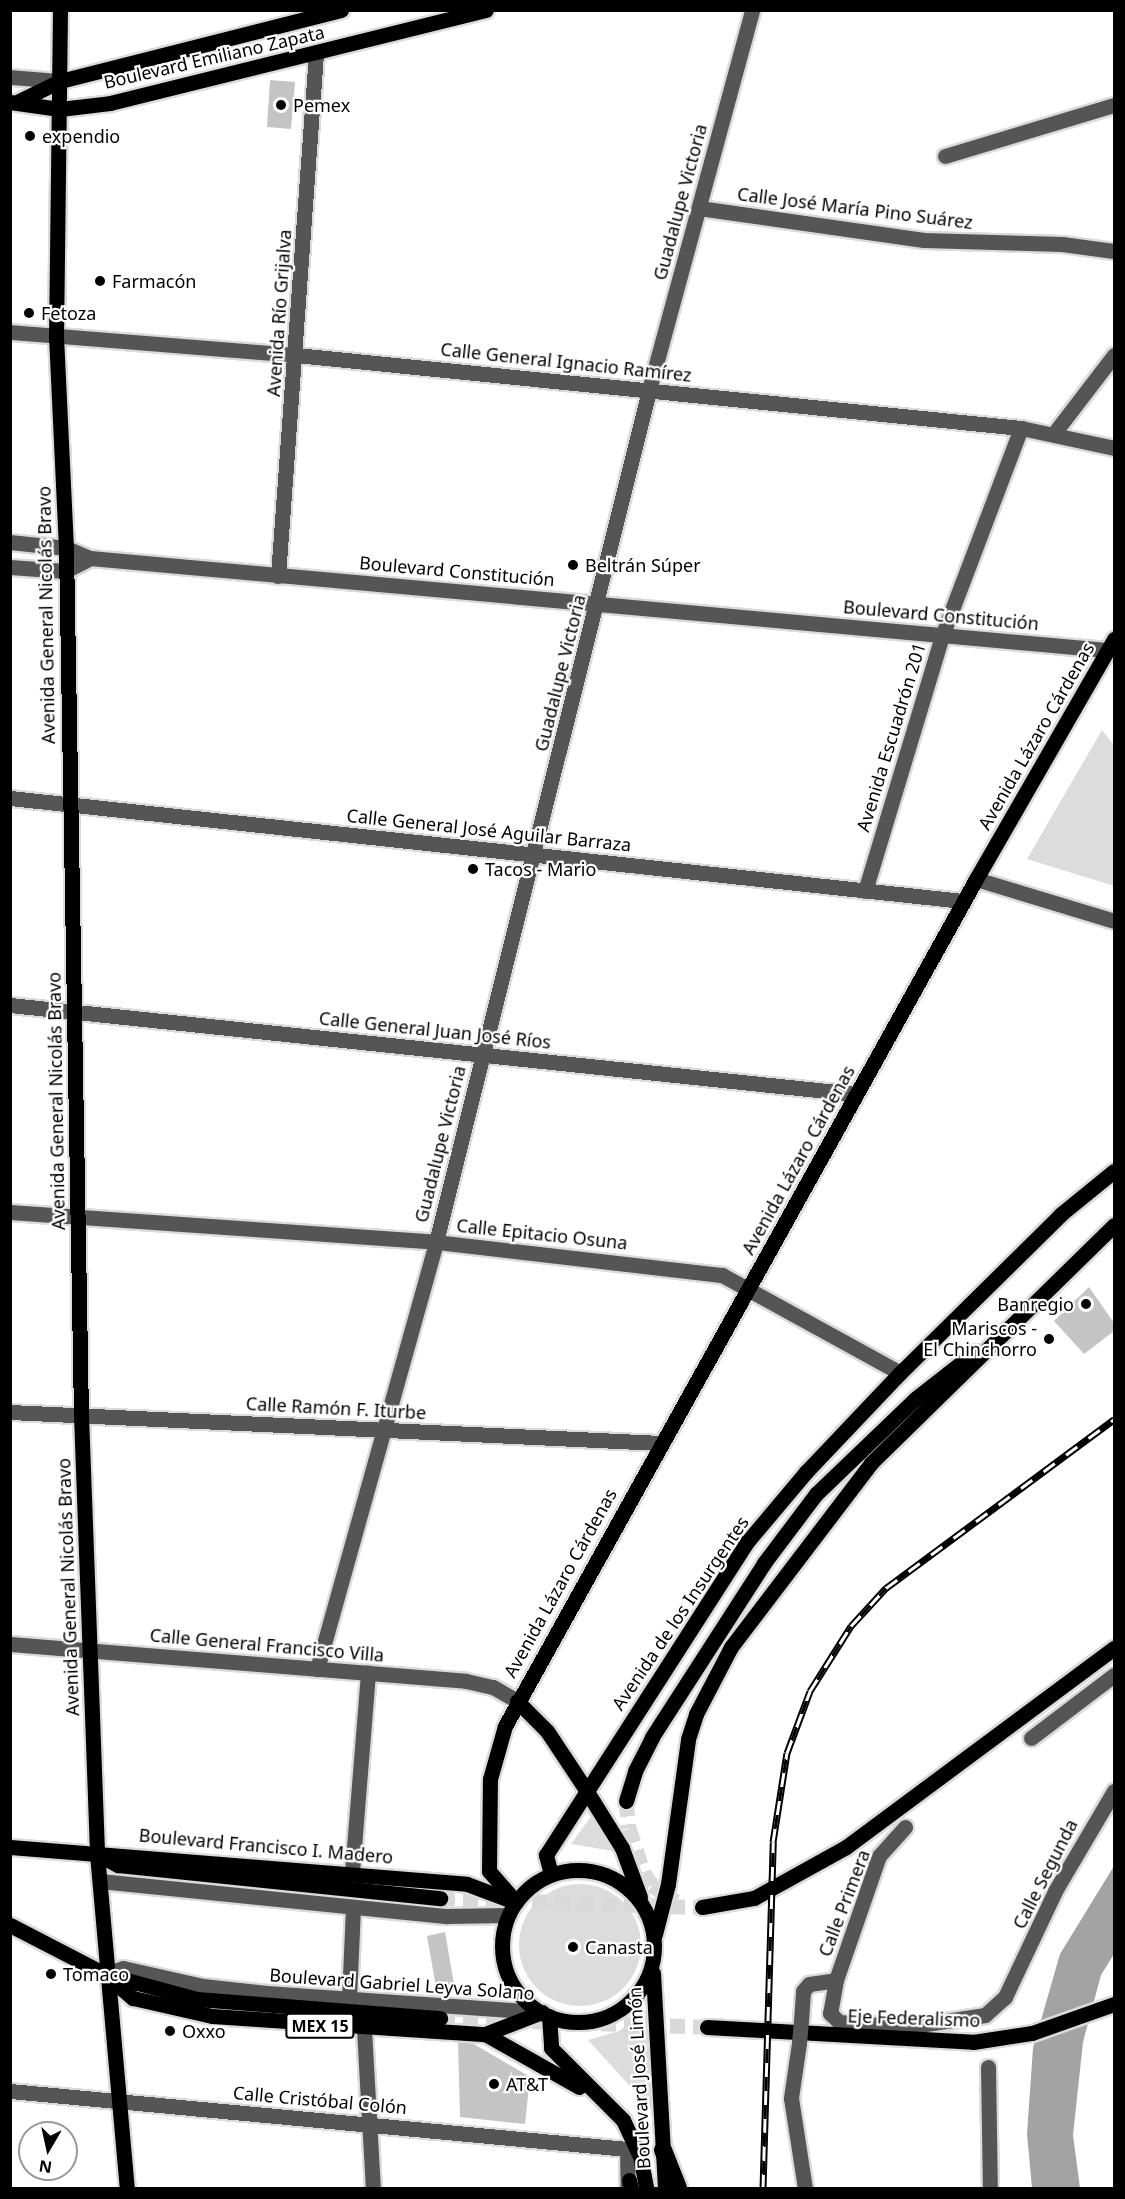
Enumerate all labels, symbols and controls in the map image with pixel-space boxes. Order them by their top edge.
street label: Boulevard Emiliano Zapata [101,21,327,93]
place label: Pemex [293,94,350,116]
marker: Pemex [274,98,288,112]
street label: Guadalupe Victoria [649,122,711,282]
place label: expendio [42,125,120,147]
marker: expendio [23,129,37,143]
street label: Calle José María Pino Suárez [736,183,974,233]
street label: Avenida Río Grijalva [262,229,296,397]
place label: Farmacón [112,270,196,292]
marker: Farmacón [93,274,107,288]
place label: Fetoza [41,302,96,324]
marker: Fetoza [22,306,36,320]
street label: Calle General Ignacio Ramírez [439,338,693,386]
street label: Avenida General Nicolás Bravo [33,486,59,744]
street label: Boulevard Constitución [358,552,556,590]
place label: Beltrán Súper [585,554,701,576]
marker: Beltrán Súper [566,558,580,572]
street label: Guadalupe Victoria [530,592,590,754]
street label: Boulevard Constitución [842,596,1040,634]
street label: Avenida Lázaro Cárdenas [973,638,1099,834]
street label: Avenida Escuadrón 201 [852,640,930,834]
street label: Calle General José Aguilar Barraza [346,804,632,856]
place label: Tacos - Mario [485,858,596,880]
marker: Tacos - Mario [466,862,480,876]
street label: Avenida General Nicolás Bravo [43,972,69,1230]
street label: Calle General Juan José Ríos [318,1007,552,1053]
street label: Avenida Lázaro Cárdenas [737,1062,859,1258]
street label: Guadalupe Victoria [410,1063,470,1225]
street label: Calle Epitacio Osuna [455,1214,629,1254]
place label: Banregio [997,1293,1074,1315]
marker: Banregio [1079,1297,1093,1311]
place label: Mariscos - El Chinchorro [923,1318,1037,1360]
marker: Mariscos - El Chinchorro [1042,1332,1056,1346]
street label: Calle Ramón F. Iturbe [245,1392,427,1424]
street label: Avenida General Nicolás Bravo [53,1458,83,1716]
street label: Avenida Lázaro Cárdenas [499,1485,621,1681]
street label: Avenida de los Insurgentes [607,1512,753,1714]
street label: Calle General Francisco Villa [149,1624,385,1666]
street label: Calle Segunda [1008,1816,1082,1932]
street label: Boulevard Francisco I. Madero [138,1824,394,1868]
street label: Calle Primera [814,1847,874,1959]
place label: Canasta [585,1936,653,1958]
marker: Canasta [566,1940,580,1954]
place label: Tomaco [63,1963,129,1985]
street label: Boulevard Gabriel Leyva Solano [269,1964,535,2004]
marker: Tomaco [44,1967,58,1981]
street label: Boulevard José Limón [623,1986,655,2170]
street label: Eje Federalismo [847,2005,981,2031]
road number: MEX 15 [284,2013,356,2039]
place label: Oxxo [182,2020,226,2042]
marker: Oxxo [163,2024,177,2038]
place label: AT&T [506,2073,548,2095]
marker: AT&T [487,2077,501,2091]
street label: Calle Cristóbal Colón [232,2082,408,2118]
north arrow [18,2121,78,2181]
text: N [37,2155,54,2179]

